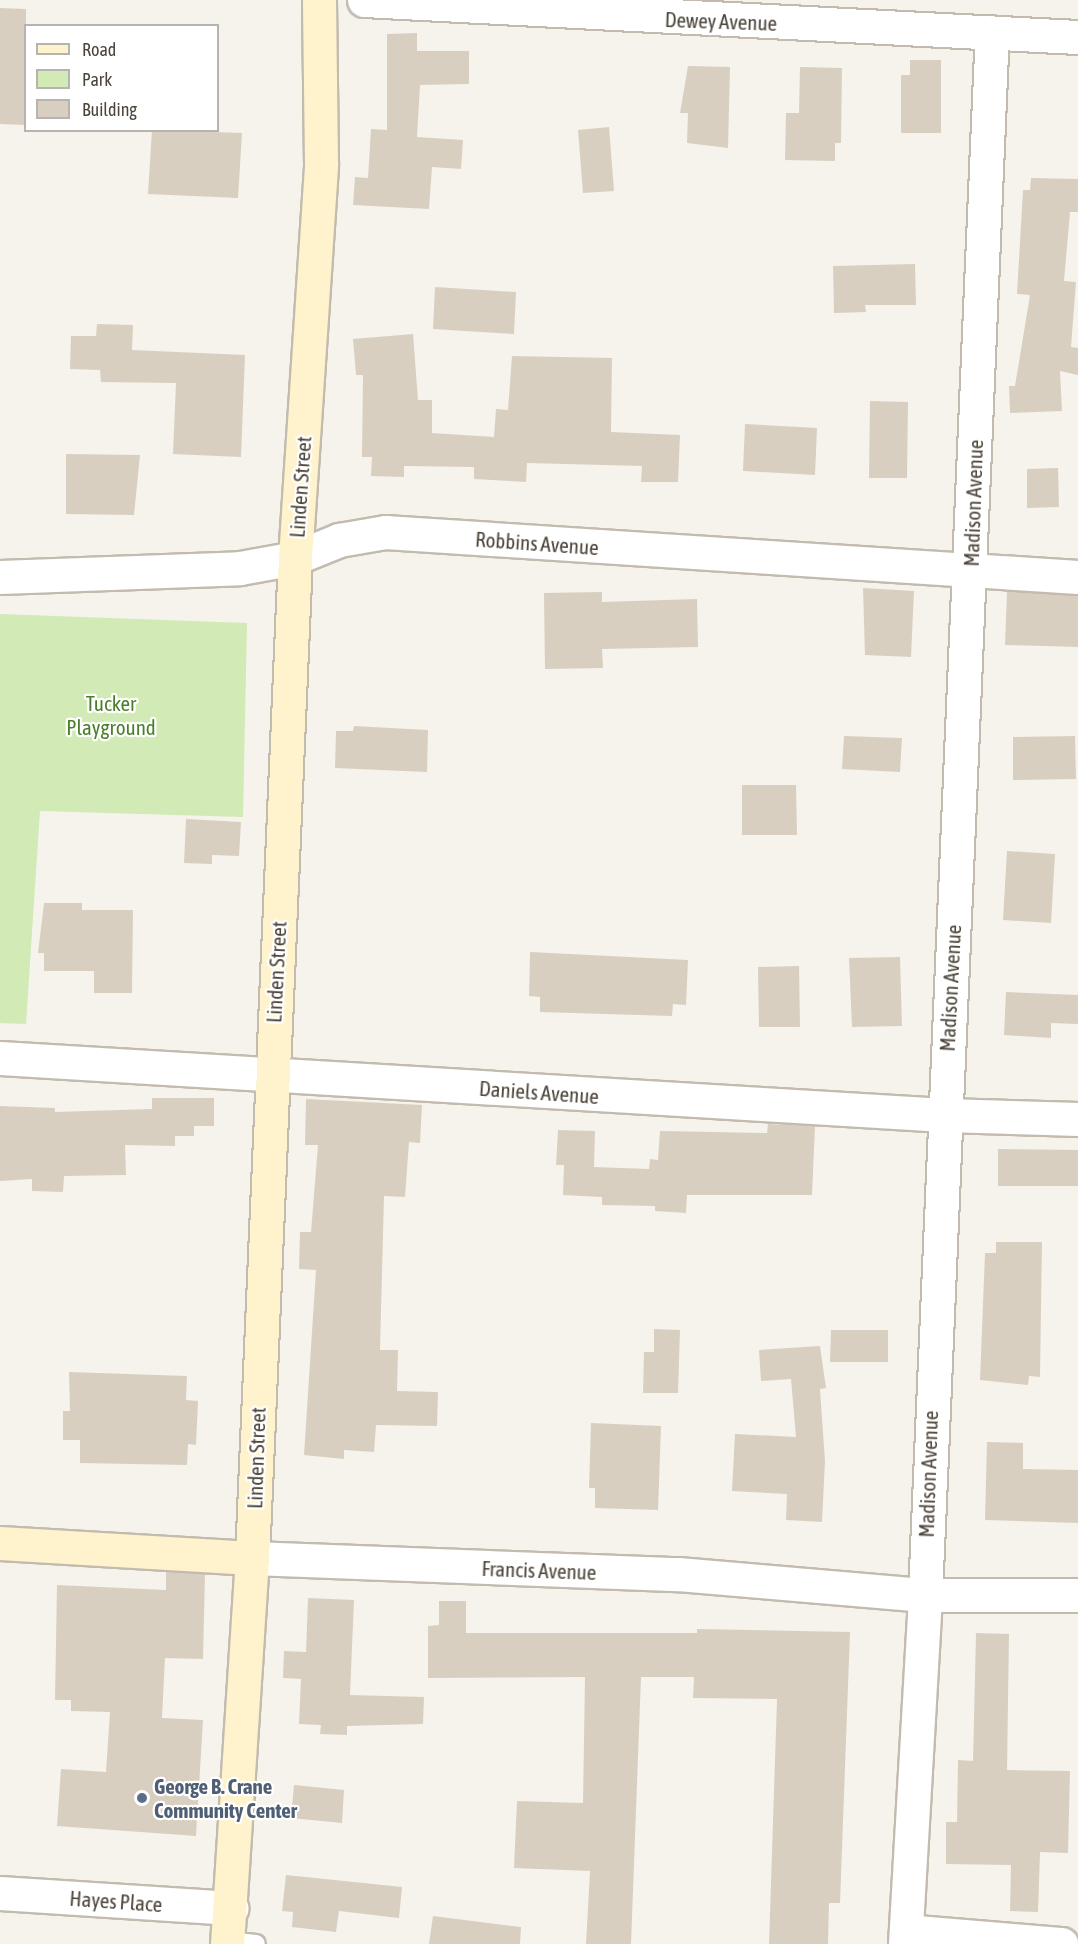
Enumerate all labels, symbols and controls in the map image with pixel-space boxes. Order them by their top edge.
street label: Dewey Avenue [664,6,778,36]
legend [24,24,219,132]
text: Road [82,39,116,60]
text: Park [82,69,112,90]
text: Building [82,99,137,120]
street label: Linden Street [284,435,316,539]
street label: Madison Avenue [958,439,988,567]
street label: Robbins Avenue [474,526,600,560]
park label: Tucker Playground [66,690,156,740]
street label: Linden Street [261,921,291,1023]
street label: Madison Avenue [934,924,966,1052]
street label: Daniels Avenue [478,1075,600,1109]
street label: Linden Street [242,1407,270,1509]
street label: Madison Avenue [913,1410,943,1538]
street label: Francis Avenue [481,1555,597,1585]
place label: George B. Crane Community Center [154,1773,297,1823]
marker: George B. Crane Community Center [135,1791,149,1805]
street label: Hayes Place [69,1885,163,1917]

